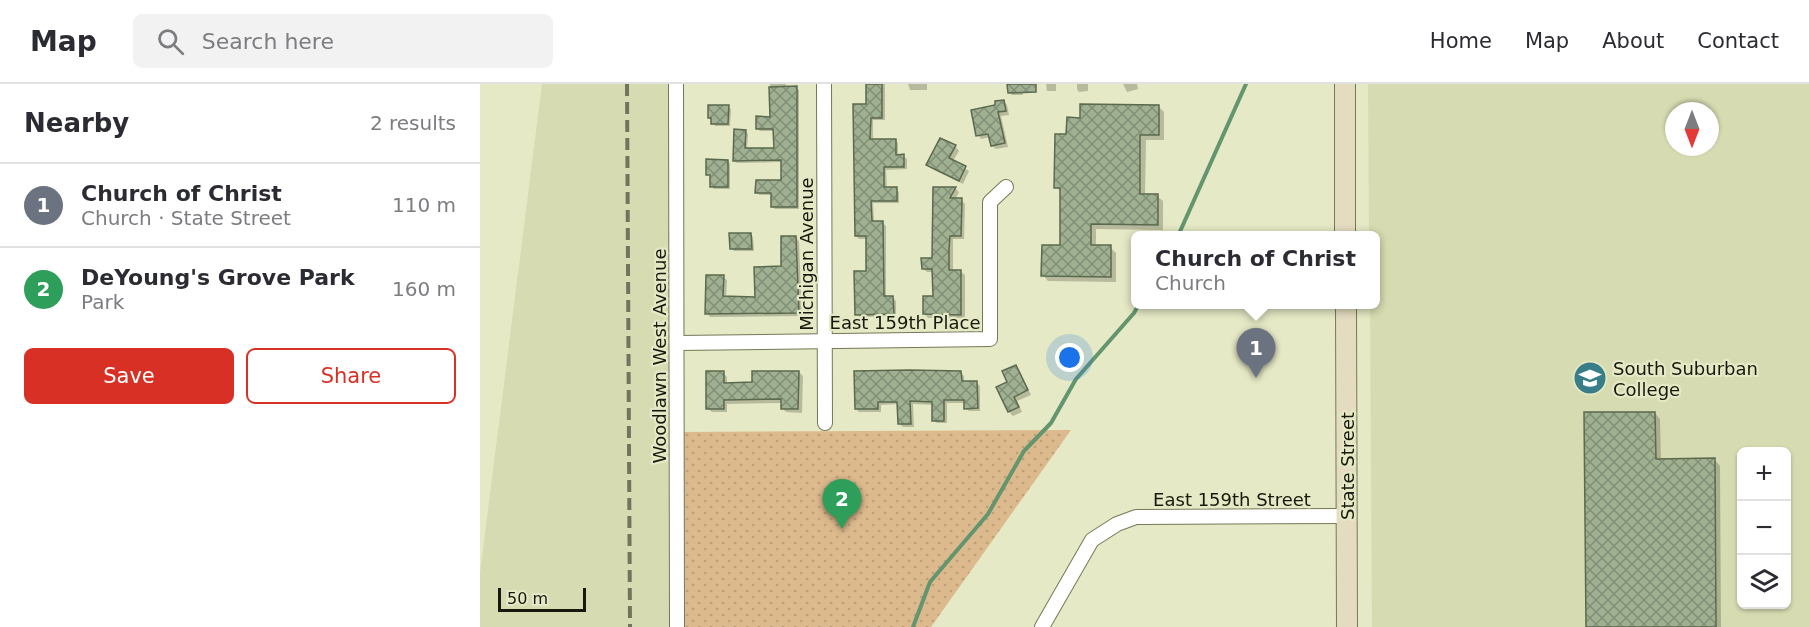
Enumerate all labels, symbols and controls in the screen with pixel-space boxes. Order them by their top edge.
search box [133,14,553,68]
text: Map [30,25,97,58]
icon: search [154,25,187,58]
text: Search here [202,29,334,54]
text: Home [1430,29,1492,53]
text: Map [1525,29,1569,53]
text: About [1602,29,1664,53]
text: Contact [1697,29,1779,53]
north arrow [1665,102,1719,156]
text: Nearby [24,108,129,138]
text: 2 results [370,111,456,135]
street label: Michigan Avenue [796,177,817,331]
text: Church of Christ [81,181,282,206]
text: 1 [37,193,50,217]
text: 110 m [392,193,456,217]
text: Church · State Street [81,206,291,230]
popup [1131,231,1380,309]
text: Church of Christ [1155,246,1356,271]
street label: Woodlawn West Avenue [649,249,670,463]
text: DeYoung's Grove Park [81,265,355,290]
text: Church [1155,271,1226,295]
text: 2 [37,277,50,301]
text: 160 m [392,277,456,301]
text: Park [81,290,124,314]
street label: East 159th Place [830,312,980,333]
pin: 1 [1236,328,1276,378]
your location [1055,343,1084,372]
button: Save [24,348,234,404]
button: Share [246,348,456,404]
place label: South Suburban College [1613,358,1758,400]
school or university icon: South Suburban College [1572,360,1608,396]
street label: State Street [1337,412,1358,520]
map controls [1737,447,1791,609]
button: + [1737,447,1791,501]
pin: 2 [822,480,862,529]
street label: East 159th Street [1153,489,1311,510]
button: − [1737,501,1791,555]
button: layers [1737,555,1791,609]
scale bar [498,585,586,612]
text: 50 m [507,589,548,608]

